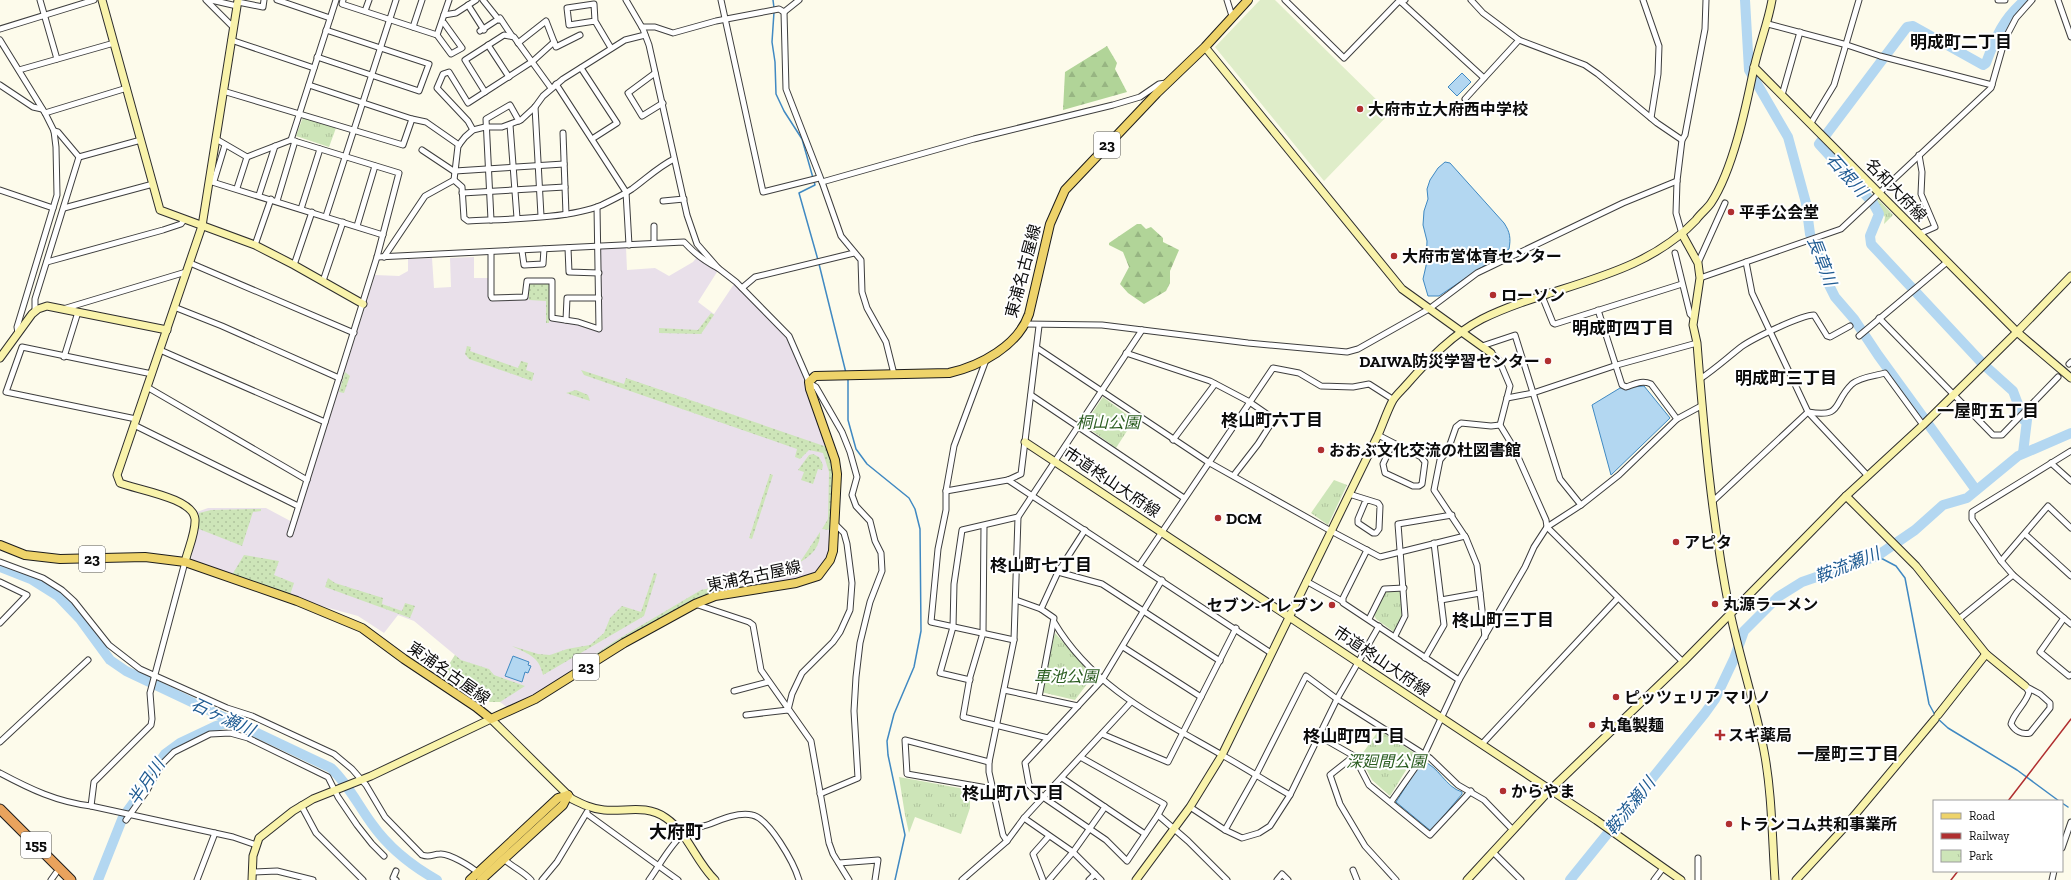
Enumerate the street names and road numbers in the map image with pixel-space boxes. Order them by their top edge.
road number: 23 [1094,132,1120,158]
street label: 名和大府線 [1861,155,1931,225]
street label: 東浦名古屋線 [1001,222,1045,320]
street label: 市道柊山大府線 [1060,443,1164,521]
road number: 23 [79,546,105,572]
street label: 東浦名古屋線 [705,557,803,595]
street label: 市道柊山大府線 [1330,622,1434,700]
street label: 東浦名古屋線 [404,638,494,708]
road number: 23 [573,654,599,680]
road number: 155 [21,832,51,858]

